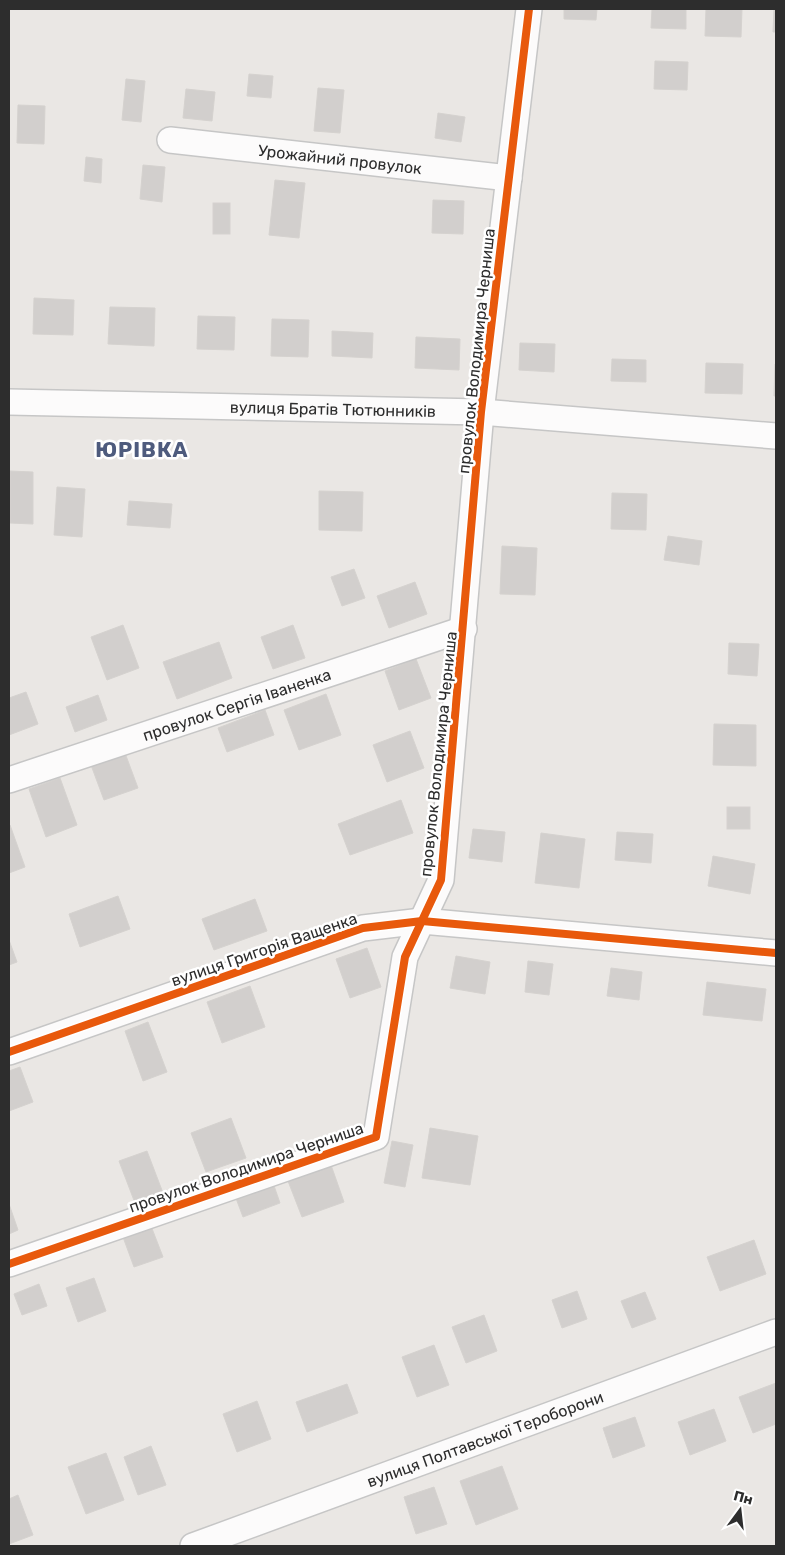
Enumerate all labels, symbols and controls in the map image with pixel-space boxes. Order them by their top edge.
street label: Урожайний провулок [257,141,423,178]
street label: провулок Володимира Черниша [454,227,499,475]
street label: вулиця Братів Тютюнників [230,398,436,421]
district label: ЮРІВКА [95,437,189,462]
street label: провулок Володимира Черниша [416,630,461,878]
street label: провулок Сергія Іваненка [140,665,333,745]
street label: вулиця Григорія Ващенка [169,909,360,990]
street label: провулок Володимира Черниша [126,1118,366,1217]
street label: вулиця Полтавської Тероборони [364,1387,606,1491]
north arrow [715,1485,765,1535]
text: Пн [732,1487,755,1509]

